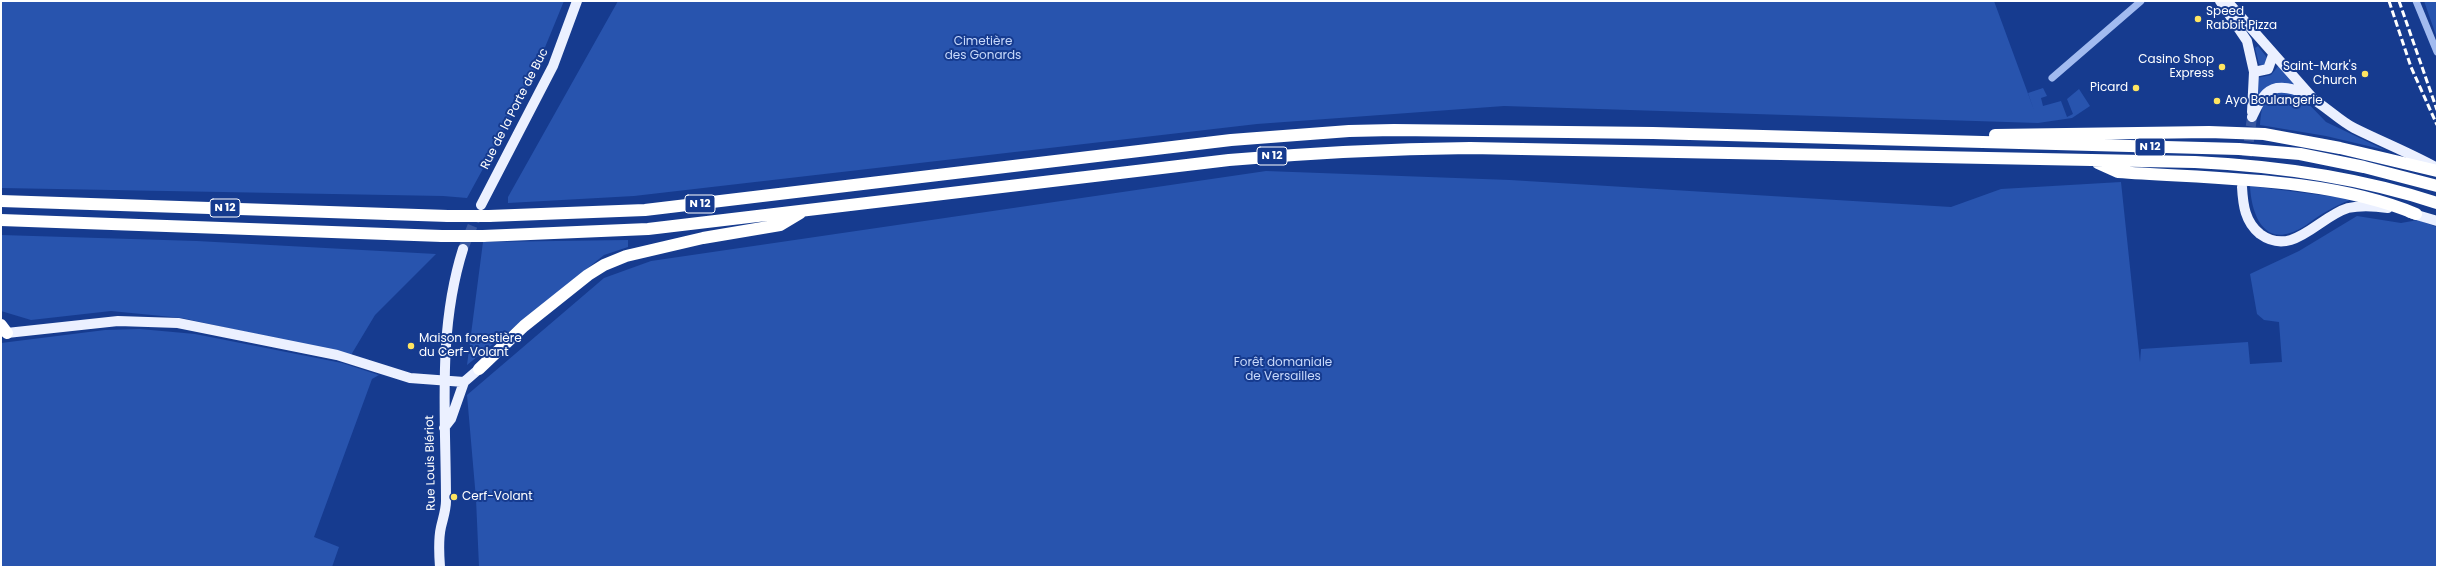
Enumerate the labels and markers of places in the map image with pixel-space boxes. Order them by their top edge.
place label: Speed Rabbit Pizza [2206,5,2277,33]
marker: Speed Rabbit Pizza [2193,14,2203,24]
place label: Casino Shop Express [2138,53,2214,81]
place label: Saint-Mark's Church [2283,60,2357,88]
marker: Casino Shop Express [2217,62,2227,72]
marker: Saint-Mark's Church [2360,69,2370,79]
place label: Picard [2090,81,2128,95]
marker: Picard [2131,83,2141,93]
place label: Ayo Boulangerie [2225,94,2323,108]
marker: Ayo Boulangerie [2212,96,2222,106]
place label: Maison forestière du Cerf-Volant [419,332,522,360]
marker: Maison forestière du Cerf-Volant [406,341,416,351]
place label: Cerf-Volant [462,490,533,504]
marker: Cerf-Volant [449,492,459,502]

